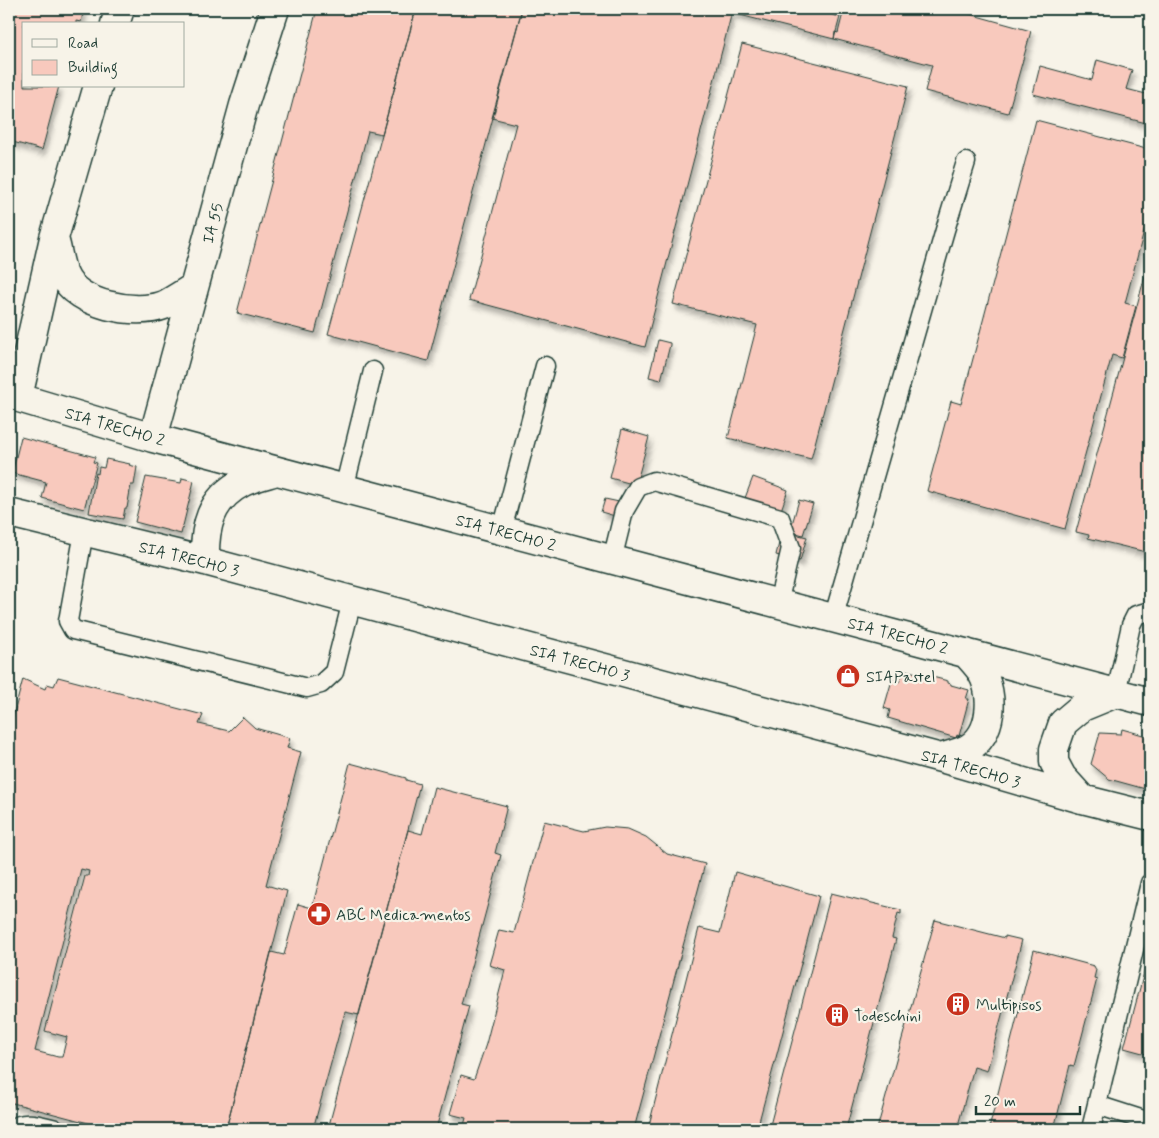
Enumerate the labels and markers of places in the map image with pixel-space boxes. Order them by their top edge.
shop icon: SIAPastel [835,663,861,689]
place label: SIAPastel [866,667,936,688]
pharmacy icon: ABC Medicamentos [306,901,332,927]
place label: ABC Medicamentos [336,905,470,926]
building icon: Multipisos [945,991,971,1017]
place label: Multipisos [976,995,1042,1016]
building icon: Todeschini [824,1002,850,1028]
place label: Todeschini [854,1006,921,1027]

